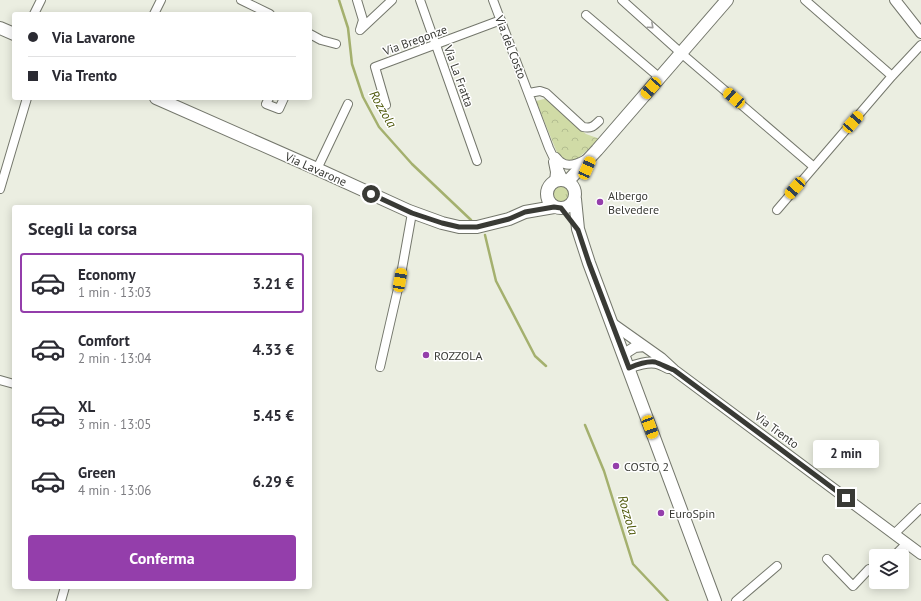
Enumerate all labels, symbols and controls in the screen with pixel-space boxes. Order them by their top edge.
street label: Via del Costo [492,12,530,81]
one-way arrow [646,21,654,28]
street label: Via Bregonze [380,22,449,59]
text: Via Lavarone [52,28,135,47]
street label: Via La Fratta [441,42,477,109]
text: Via Trento [52,66,117,85]
car [639,75,663,101]
car [721,86,747,110]
water label: Rozzola [365,87,401,131]
car [841,109,865,135]
street label: Via Lavarone [282,148,349,189]
car [577,155,597,181]
car [783,175,807,201]
route start [362,185,380,203]
place label: Albergo Belvedere [608,188,659,217]
marker: Albergo Belvedere [595,197,605,207]
text: Scegli la corsa [28,217,137,240]
icon: car [30,265,66,301]
text: Economy [78,265,136,284]
car [392,267,408,293]
text: 3.21 € [252,274,294,293]
text: 1 min · 13:03 [78,284,151,301]
icon: car [30,331,66,367]
text: Comfort [78,331,130,350]
text: 4.33 € [252,340,294,359]
place label: ROZZOLA [434,348,483,363]
text: 2 min · 13:04 [78,350,151,367]
marker: ROZZOLA [421,350,431,360]
icon: car [30,397,66,433]
text: XL [78,397,95,416]
text: 5.45 € [252,406,294,425]
street label: Via Trento [751,408,802,451]
car [640,414,660,440]
text: 3 min · 13:05 [78,416,151,433]
callout: 2 min [813,440,879,468]
text: 2 min [830,445,862,462]
place label: COSTO 2 [624,459,669,474]
marker: COSTO 2 [611,461,621,471]
icon: car [30,463,66,499]
text: Green [78,463,116,482]
text: 6.29 € [252,472,294,491]
text: 4 min · 13:06 [78,482,151,499]
route end [837,489,855,507]
water label: Rozzola [614,493,642,538]
place label: EuroSpin [669,506,715,521]
marker: EuroSpin [656,508,666,518]
button: Conferma [28,535,296,581]
map controls [869,549,909,589]
button: layers [869,549,909,589]

